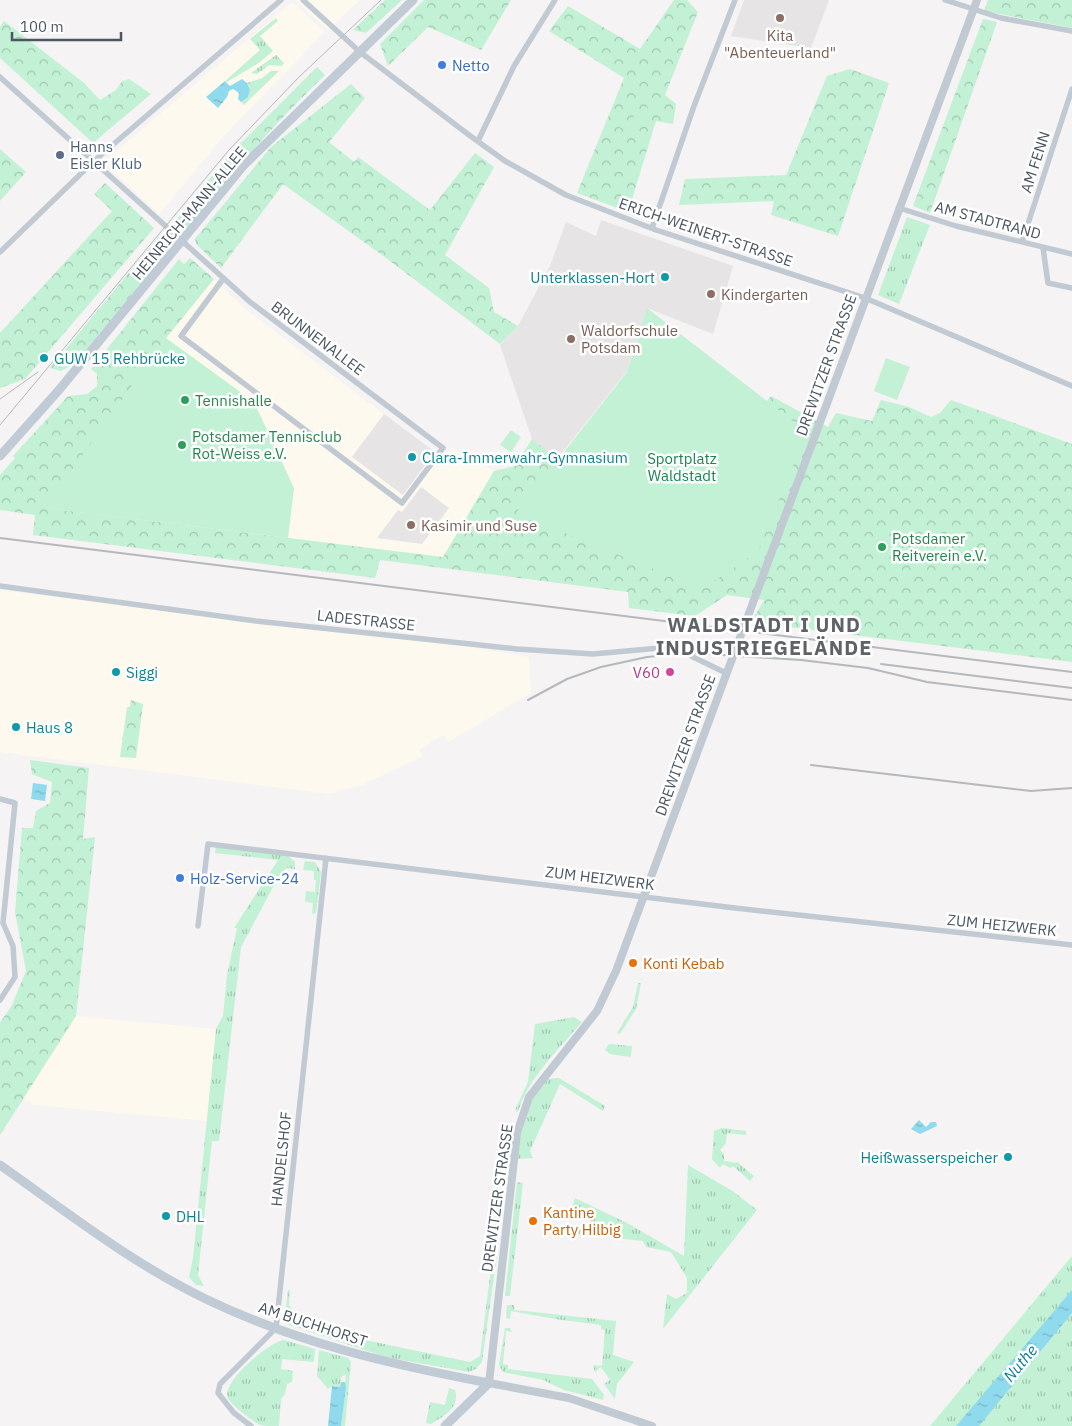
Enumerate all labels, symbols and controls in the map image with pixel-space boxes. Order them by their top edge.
scale bar [12,10,121,42]
marker: Kita "Abenteuerland" [774,12,786,24]
text: 100 m [20,17,64,36]
place label: Kita "Abenteuerland" [724,26,836,62]
place label: Netto [452,56,490,75]
marker: Netto [436,59,448,71]
street label: AM FENN [1016,129,1054,195]
place label: Hanns Eisler Klub [70,137,142,173]
street label: HEINRICH-MANN-ALLEE [128,142,250,284]
marker: Hanns Eisler Klub [54,149,66,161]
street label: ERICH-WEINERT-STRASSE [617,193,795,271]
street label: AM STADTRAND [933,197,1043,243]
place label: Unterklassen-Hort [530,268,655,287]
marker: Unterklassen-Hort [659,271,671,283]
place label: Kindergarten [721,285,808,304]
marker: Kindergarten [705,288,717,300]
street label: DREWITZER STRASSE [792,292,860,438]
street label: BRUNNENALLEE [268,297,368,379]
place label: Waldorfschule Potsdam [581,321,678,357]
marker: Waldorfschule Potsdam [565,333,577,345]
place label: GUW 15 Rehbrücke [54,349,185,368]
marker: GUW 15 Rehbrücke [38,352,50,364]
place label: Tennishalle [195,391,272,410]
marker: Tennishalle [179,394,191,406]
place label: Potsdamer Tennisclub Rot-Weiss e.V. [192,427,342,463]
marker: Potsdamer Tennisclub Rot-Weiss e.V. [176,439,188,451]
place label: Clara-Immerwahr-Gymnasium [422,448,628,467]
park label: Sportplatz Waldstadt [647,449,717,485]
marker: Clara-Immerwahr-Gymnasium [406,451,418,463]
place label: Kasimir und Suse [421,516,537,535]
marker: Kasimir und Suse [405,519,417,531]
place label: Potsdamer Reitverein e.V. [892,529,987,565]
marker: Potsdamer Reitverein e.V. [876,541,888,553]
street label: LADESTRASSE [316,605,416,635]
district label: WALDSTADT I UND INDUSTRIEGELÄNDE [656,611,872,661]
place label: Siggi [126,663,158,682]
place label: V60 [633,663,660,682]
marker: Siggi [110,666,122,678]
marker: V60 [664,666,676,678]
street label: DREWITZER STRASSE [651,672,719,818]
place label: Haus 8 [26,718,73,737]
marker: Haus 8 [10,721,22,733]
street label: ZUM HEIZWERK [544,862,656,894]
place label: Holz-Service-24 [190,869,299,888]
marker: Holz-Service-24 [174,872,186,884]
street label: ZUM HEIZWERK [946,910,1058,940]
place label: Konti Kebab [643,954,724,973]
marker: Konti Kebab [627,957,639,969]
street label: HANDELSHOF [267,1111,295,1207]
street label: DREWITZER STRASSE [477,1123,517,1273]
place label: Heißwasserspeicher [860,1148,998,1167]
marker: Heißwasserspeicher [1002,1151,1014,1163]
place label: Kantine Party Hilbig [543,1203,621,1239]
place label: DHL [176,1207,205,1226]
marker: DHL [160,1210,172,1222]
marker: Kantine Party Hilbig [527,1215,539,1227]
street label: AM BUCHHORST [256,1297,370,1351]
water label: Nuthe [999,1340,1041,1386]

